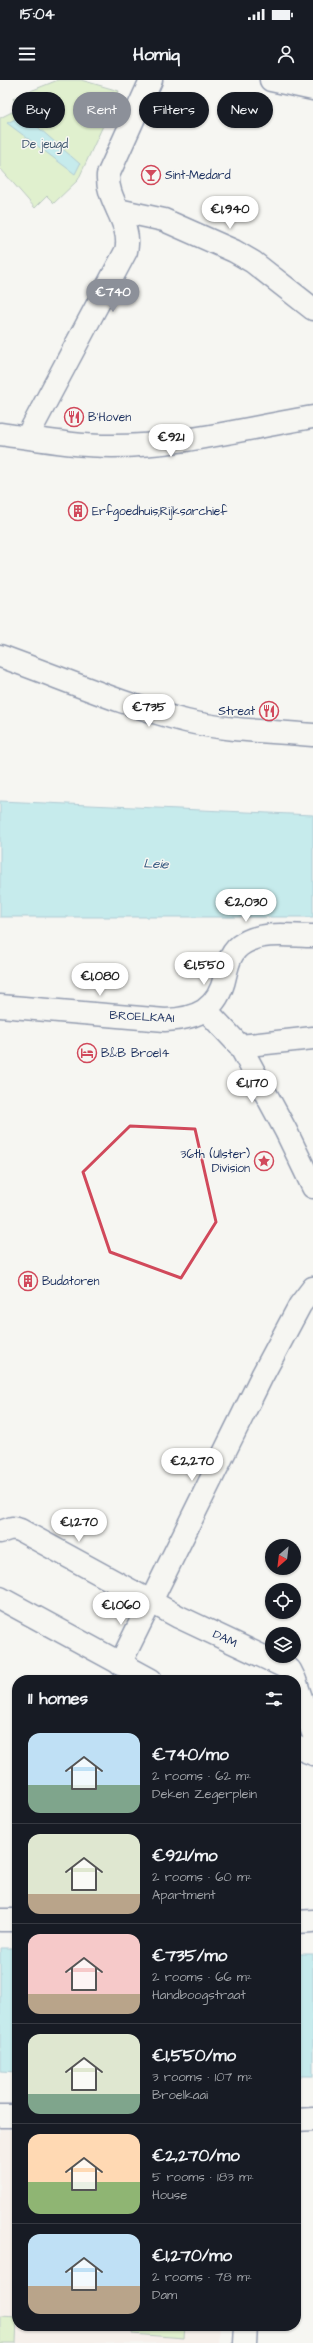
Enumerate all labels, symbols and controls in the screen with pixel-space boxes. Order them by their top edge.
text: 15:04 [20,4,55,25]
text: Homiq [133,42,180,67]
icon: menu [16,43,38,65]
icon: person [275,43,297,65]
chip: Buy [12,92,65,128]
chip: Rent [73,92,131,128]
chip: Filters [139,92,209,128]
chip: New [217,92,273,128]
park label: De jeugd [22,136,68,154]
bar icon: Sint-Medard [140,164,162,186]
place label: Sint-Medard [165,167,231,184]
pin: €1,940 [197,196,263,230]
text: €1,940 [211,200,249,218]
pin: €740 [89,279,137,313]
text: €740 [95,283,131,301]
restaurant icon: B'Hoven [63,406,85,428]
place label: B'Hoven [88,409,131,426]
pin: €921 [147,424,195,458]
text: €921 [158,428,184,446]
building icon: Erfgoedhuis;Rijksarchief [67,500,89,522]
place label: Erfgoedhuis;Rijksarchief [92,503,228,521]
pin: €735 [125,694,173,728]
text: €735 [132,698,166,716]
restaurant icon: Streat [258,700,280,722]
place label: Streat [218,703,255,720]
water label: Leie [143,855,170,873]
pin: €2,030 [213,889,279,923]
text: €2,030 [224,893,268,911]
pin: €1,550 [171,952,237,986]
text: €1,550 [184,956,224,974]
pin: €1,080 [67,963,133,997]
text: €1,080 [80,967,120,985]
street label: BROELKAAI [109,1007,175,1027]
hotel icon: B&B Broel4 [76,1042,98,1064]
place label: B&B Broel4 [101,1045,169,1062]
pin: €1,170 [219,1070,285,1104]
text: €1,170 [236,1074,268,1092]
place label: 36th (Ulster) Division [180,1146,250,1177]
place icon: 36th (Ulster) Division [253,1150,275,1172]
building icon: Budatoren [17,1270,39,1292]
place label: Budatoren [42,1273,100,1290]
pin: €2,270 [159,1448,225,1482]
text: €2,270 [170,1452,214,1470]
pin: €1,270 [46,1509,112,1543]
text: €1,270 [60,1513,98,1531]
north arrow [265,1539,301,1575]
map controls [265,1539,301,1663]
button: locate [265,1583,301,1619]
pin: €1,060 [88,1592,154,1626]
text: €1,060 [102,1596,140,1614]
street label: DAM [210,1626,240,1652]
button: layers [265,1627,301,1663]
text: 11 homes [28,1687,88,1711]
icon: filters [263,1688,285,1710]
text: €740/mo [152,1743,229,1767]
icon: home [60,1749,108,1797]
text: 2 rooms · 62 m² [152,1767,251,1785]
text: Deken Zegerplein [152,1785,257,1803]
text: €921/mo [152,1844,218,1868]
icon: home [60,1850,108,1898]
text: 2 rooms · 60 m² [152,1868,252,1886]
text: Apartment [152,1886,216,1904]
text: €735/mo [152,1944,227,1968]
icon: home [60,1950,108,1998]
text: 2 rooms · 66 m² [152,1968,252,1986]
text: Handboogstraat [152,1986,246,2004]
text: €1,550/mo [152,2044,236,2068]
icon: home [60,2050,108,2098]
text: 3 rooms · 107 m² [152,2068,253,2086]
text: Broelkaai [152,2086,208,2104]
text: €2,270/mo [152,2144,240,2168]
icon: home [60,2150,108,2198]
text: 5 rooms · 183 m² [152,2168,254,2186]
text: House [152,2186,187,2204]
text: €1,270/mo [152,2244,232,2268]
icon: home [60,2250,108,2298]
text: 2 rooms · 78 m² [152,2268,252,2286]
text: Dam [152,2286,177,2304]

